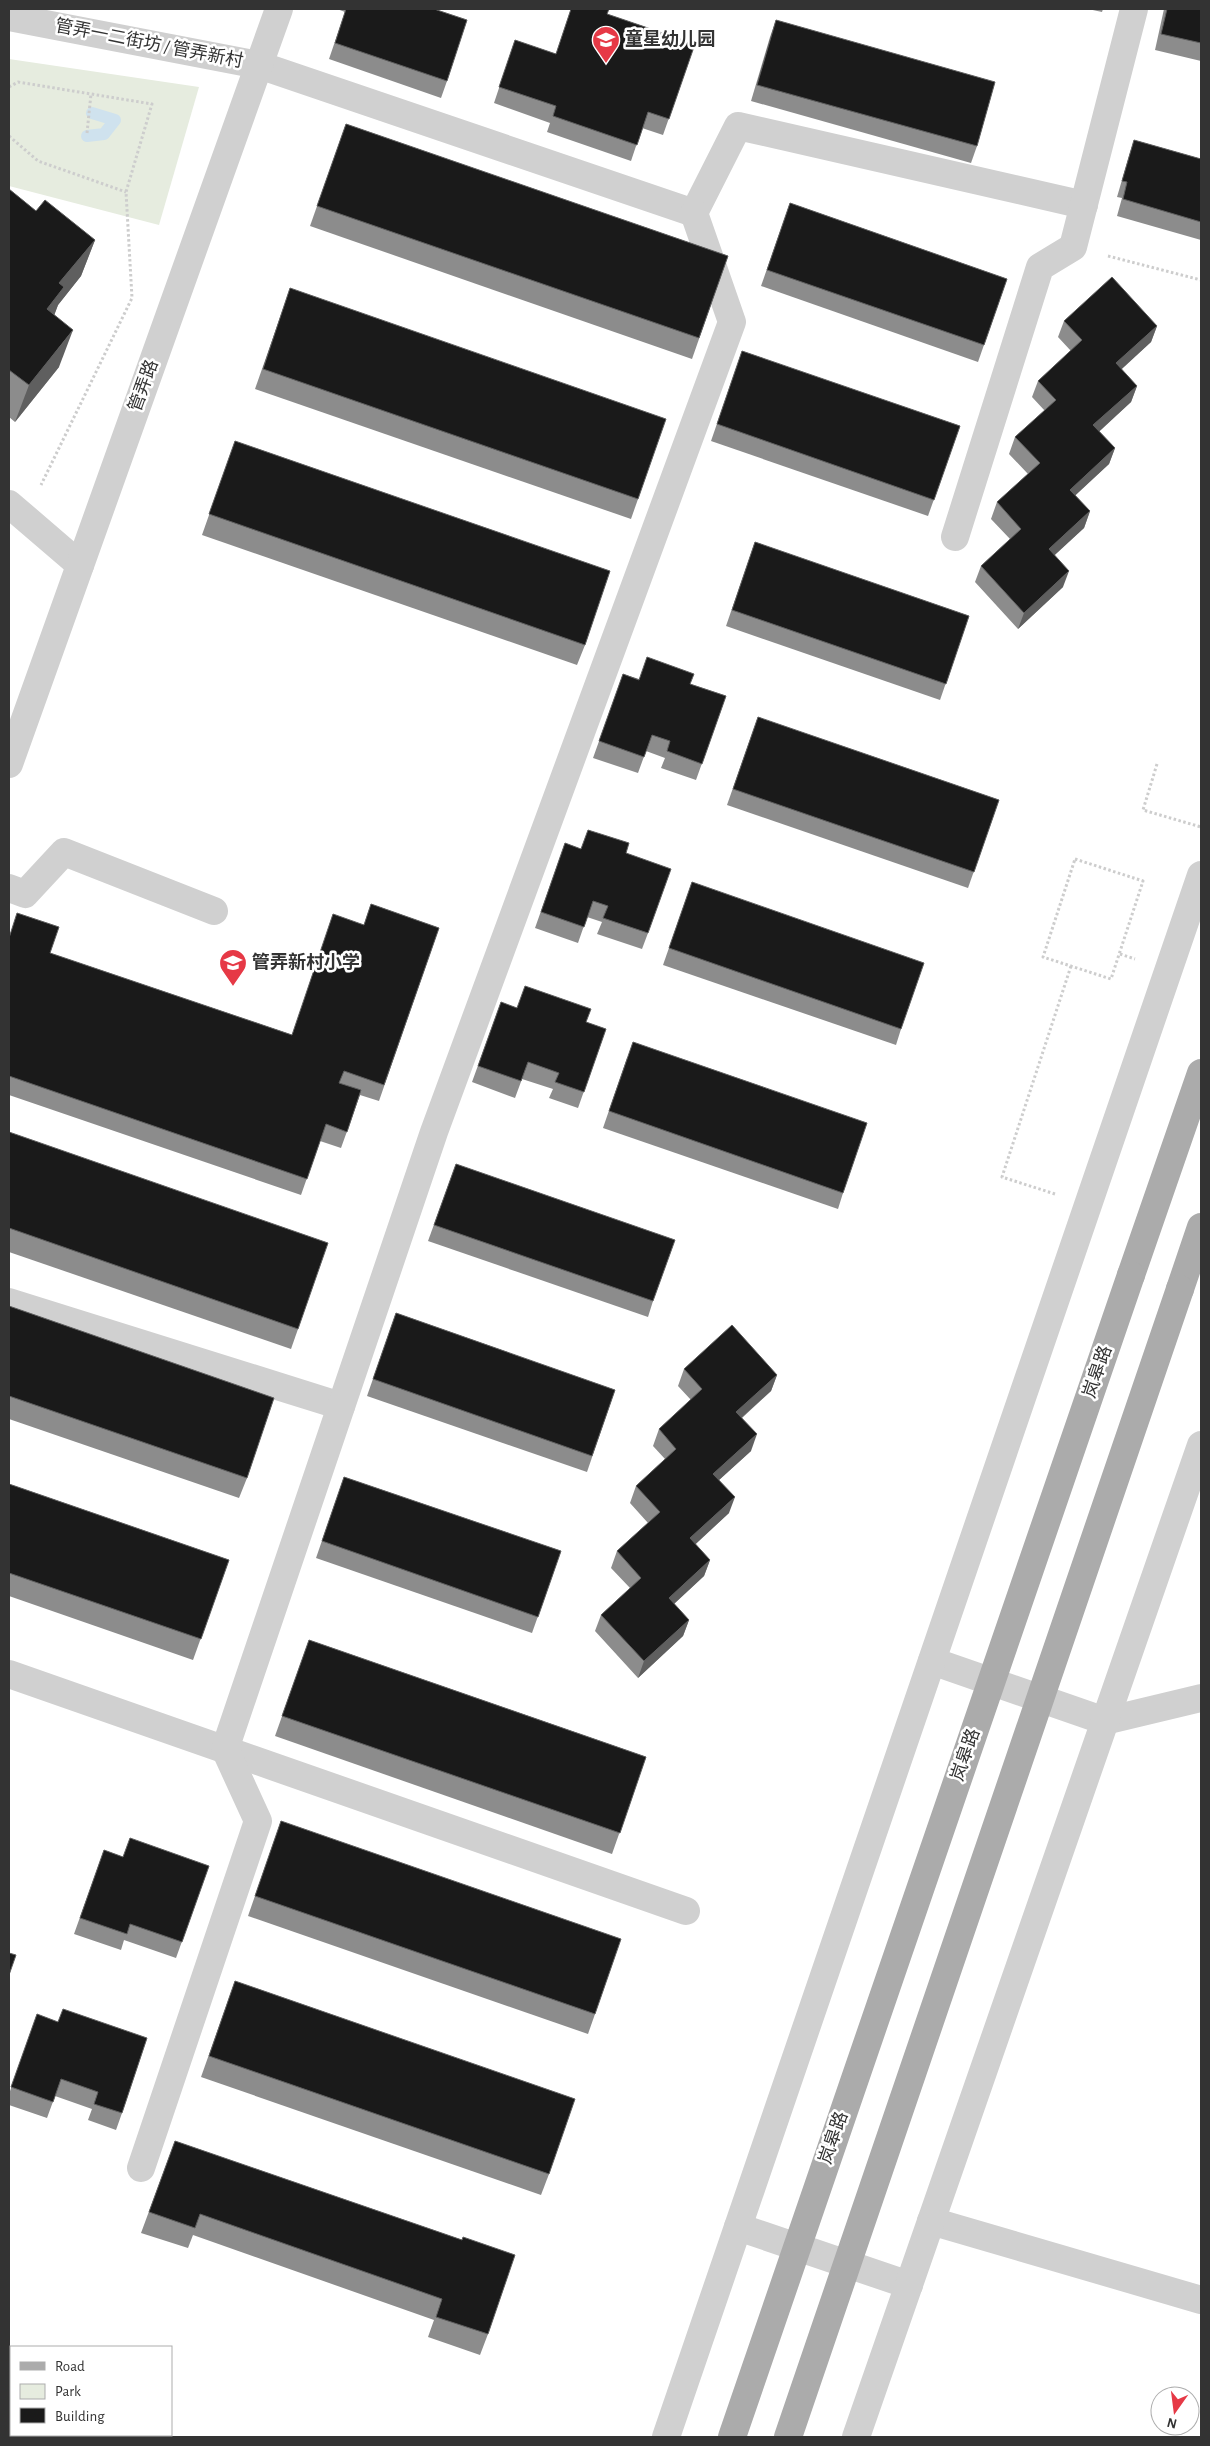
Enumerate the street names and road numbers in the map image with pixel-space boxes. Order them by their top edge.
street label: 管弄一二街坊 / 管弄新村 [53,15,245,71]
street label: 管弄路 [124,357,162,414]
street label: 岚皋路 [1079,1343,1115,1400]
street label: 岚皋路 [947,1726,983,1783]
street label: 岚皋路 [815,2109,851,2166]

